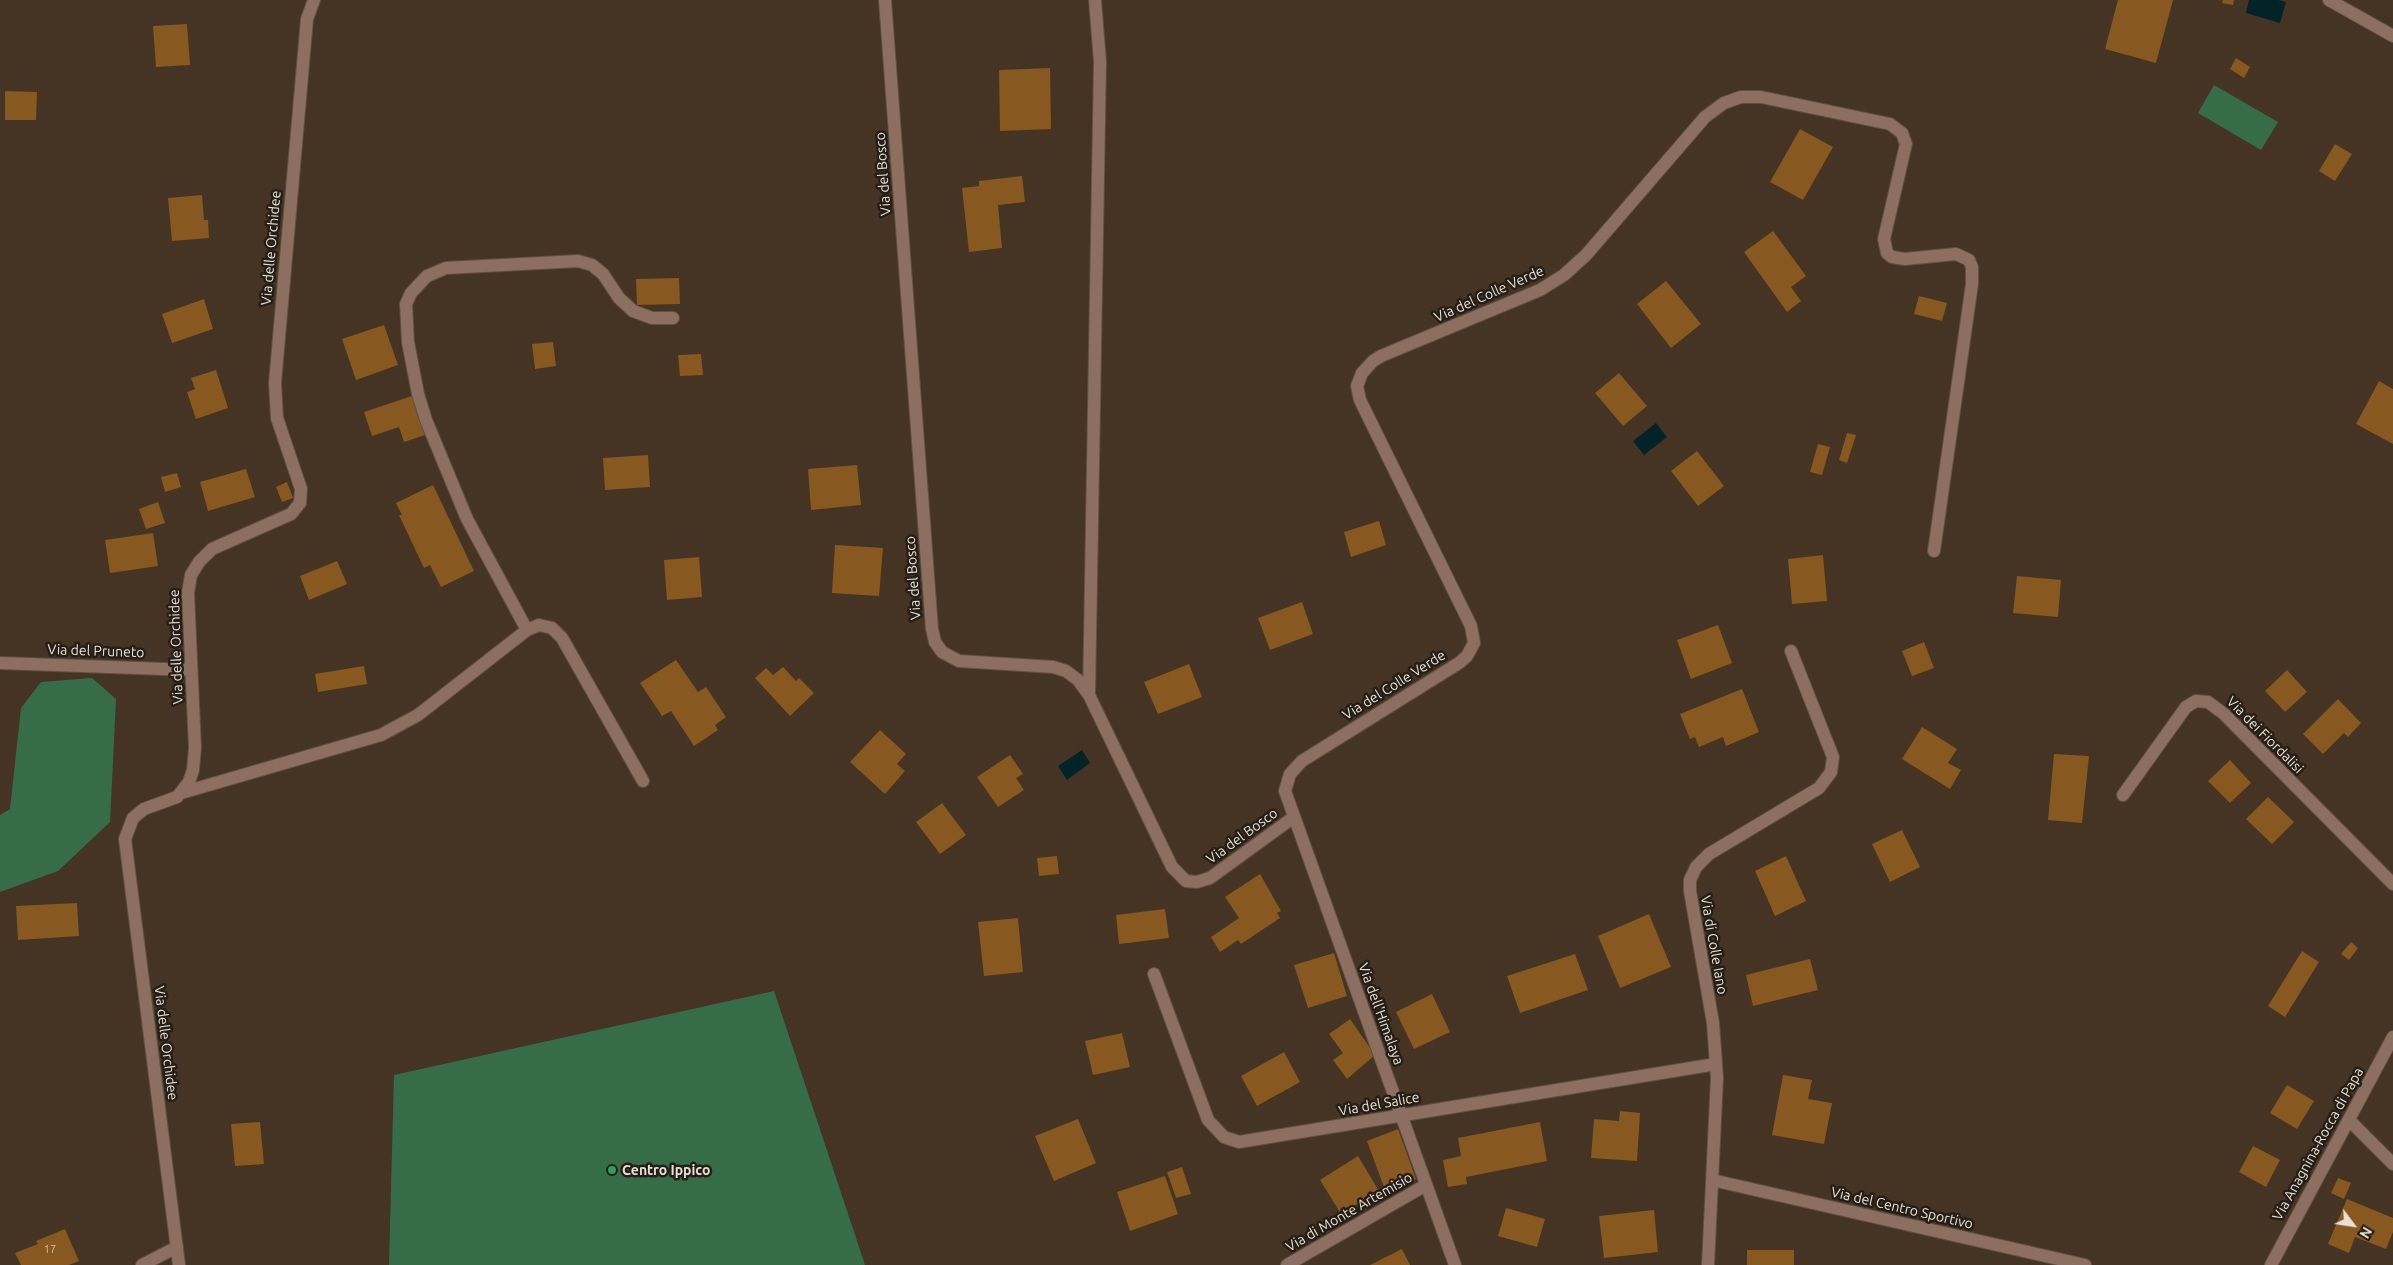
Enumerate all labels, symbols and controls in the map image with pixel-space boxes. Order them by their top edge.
street label: Via del Bosco [872,132,894,216]
street label: Via delle Orchidee [258,190,284,306]
street label: Via del Colle Verde [1432,262,1546,326]
street label: Via del Bosco [902,536,924,620]
street label: Via delle Orchidee [166,589,186,705]
street label: Via del Pruneto [47,641,145,661]
street label: Via del Colle Verde [1339,647,1449,723]
street label: Via dei Fiordalisi [2223,693,2307,777]
street label: Via del Bosco [1203,805,1281,867]
street label: Via di Colle Iano [1697,894,1731,996]
street label: Via dell'Himalaya [1355,961,1407,1067]
street label: Via delle Orchidee [151,985,181,1101]
street label: Via Anagnina-Rocca di Papa [2269,1065,2367,1223]
street label: Via del Salice [1337,1089,1421,1119]
place label: Centro Ippico [622,1162,710,1178]
marker: Centro Ippico [606,1164,618,1176]
street label: Via di Monte Artemisio [1283,1169,1415,1255]
street label: Via del Centro Sportivo [1829,1183,1975,1233]
north arrow [2328,1200,2378,1250]
text: N [2356,1224,2375,1241]
house number: 17 [44,1242,56,1256]

